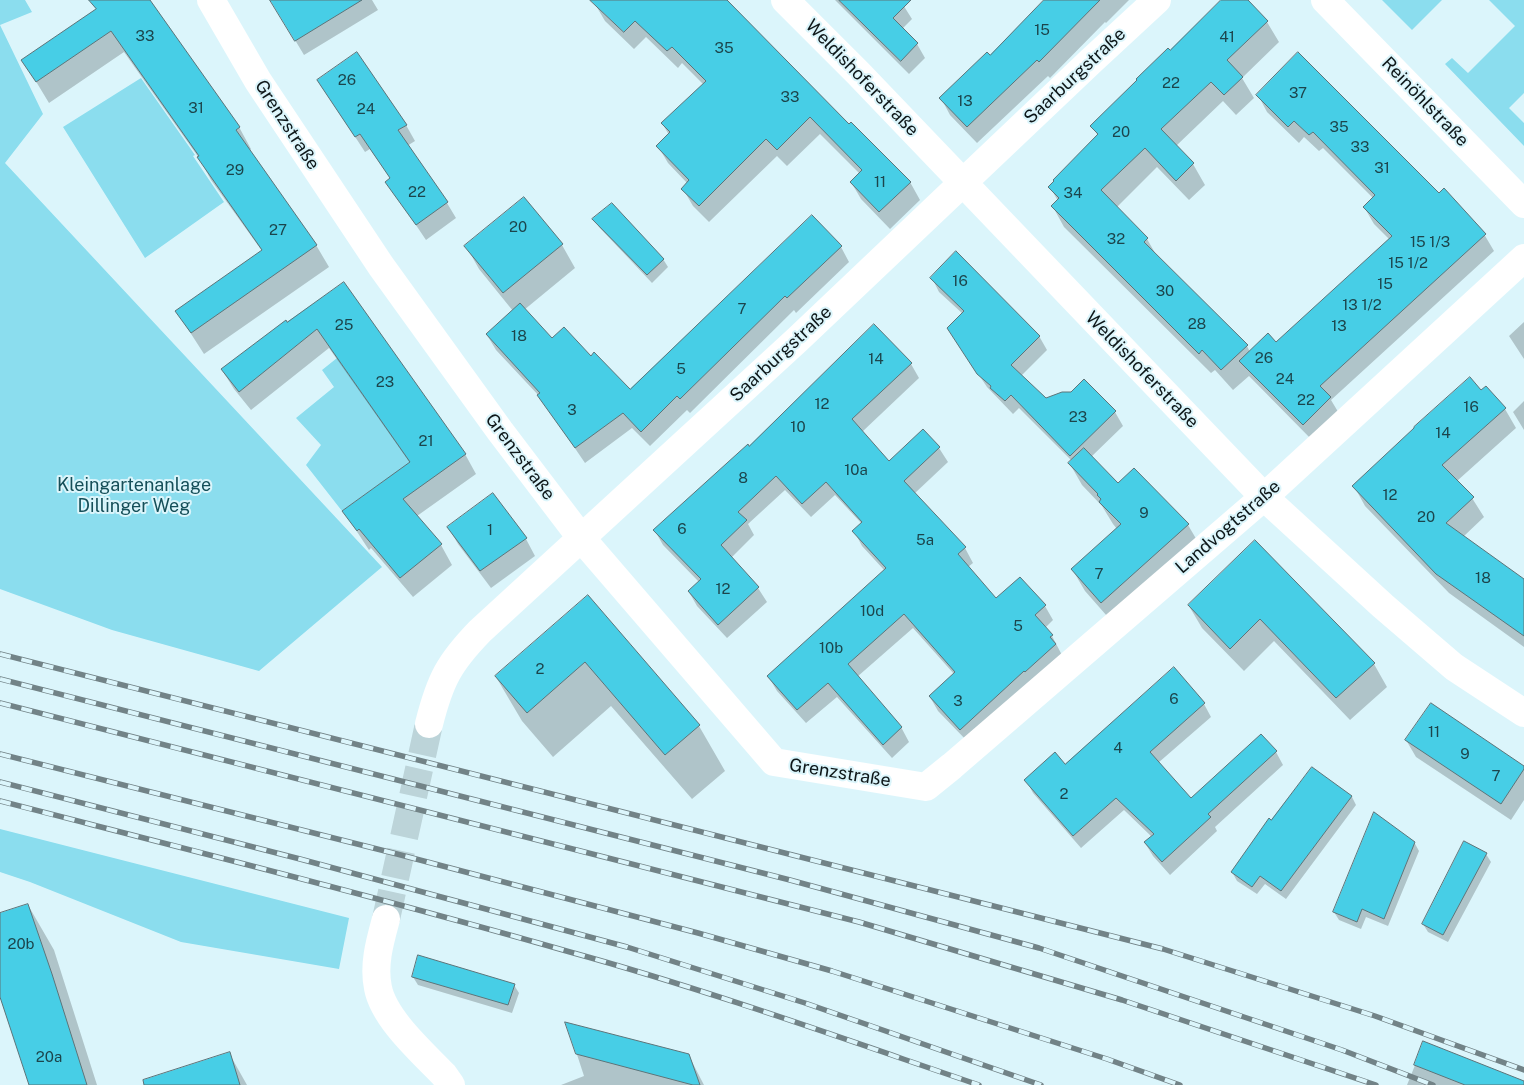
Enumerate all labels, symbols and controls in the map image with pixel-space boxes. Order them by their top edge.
street label: Weldishoferstraße [801,15,923,141]
house number: 15 [1034,21,1050,39]
street label: Saarburgstraße [1020,23,1130,129]
house number: 33 [136,27,154,45]
house number: 41 [1219,28,1235,46]
house number: 35 [714,39,734,57]
street label: Reinöhlstraße [1377,53,1473,151]
house number: 26 [338,71,356,89]
house number: 22 [1162,74,1180,92]
street label: Grenzstraße [250,76,324,174]
house number: 37 [1289,84,1307,102]
house number: 33 [781,88,799,106]
house number: 13 [957,92,973,110]
house number: 31 [188,99,204,117]
house number: 24 [357,100,375,118]
house number: 35 [1329,118,1349,136]
house number: 20 [1112,123,1130,141]
house number: 33 [1351,138,1369,156]
house number: 31 [1374,159,1390,177]
house number: 29 [226,161,244,179]
house number: 11 [874,173,886,191]
house number: 22 [408,183,426,201]
house number: 34 [1064,184,1082,202]
house number: 20 [509,218,527,236]
house number: 27 [269,221,287,239]
house number: 32 [1107,230,1125,248]
house number: 15 1/3 [1410,233,1450,251]
house number: 15 1/2 [1388,254,1428,272]
house number: 16 [952,272,968,290]
house number: 15 [1377,275,1393,293]
house number: 30 [1156,282,1174,300]
house number: 13 1/2 [1342,296,1382,314]
house number: 7 [737,300,747,318]
street label: Saarburgstraße [726,301,836,407]
street label: Weldishoferstraße [1081,307,1203,433]
house number: 28 [1188,315,1206,333]
house number: 25 [335,316,353,334]
house number: 13 [1331,317,1347,335]
house number: 18 [511,327,527,345]
house number: 26 [1255,349,1273,367]
house number: 14 [868,350,884,368]
house number: 5 [676,360,686,378]
house number: 24 [1276,370,1294,388]
house number: 23 [376,373,394,391]
house number: 22 [1297,391,1315,409]
house number: 12 [814,395,830,413]
house number: 16 [1463,398,1479,416]
house number: 3 [567,401,577,419]
house number: 23 [1069,408,1087,426]
street label: Grenzstraße [480,409,560,505]
house number: 10 [790,418,806,436]
house number: 14 [1435,424,1451,442]
house number: 21 [418,432,434,450]
house number: 10a [844,461,868,479]
house number: 8 [738,469,748,487]
park label: Kleingartenanlage Dillinger Weg [57,474,211,516]
street label: Landvogtstraße [1171,476,1285,578]
house number: 12 [1382,486,1398,504]
house number: 9 [1139,504,1149,522]
house number: 20 [1417,508,1435,526]
house number: 6 [677,520,687,538]
house number: 1 [487,521,493,539]
house number: 5a [916,531,934,549]
house number: 7 [1094,565,1104,583]
house number: 18 [1475,569,1491,587]
house number: 12 [715,580,731,598]
house number: 10d [860,602,884,620]
house number: 5 [1013,617,1023,635]
house number: 10b [819,639,843,657]
house number: 2 [536,660,544,678]
house number: 6 [1169,690,1179,708]
house number: 3 [953,692,963,710]
house number: 11 [1428,723,1440,741]
house number: 4 [1113,739,1123,757]
house number: 9 [1460,745,1470,763]
street label: Grenzstraße [788,754,892,792]
house number: 7 [1491,767,1501,785]
house number: 2 [1060,785,1068,803]
house number: 20b [7,935,35,953]
house number: 20a [36,1048,62,1066]

